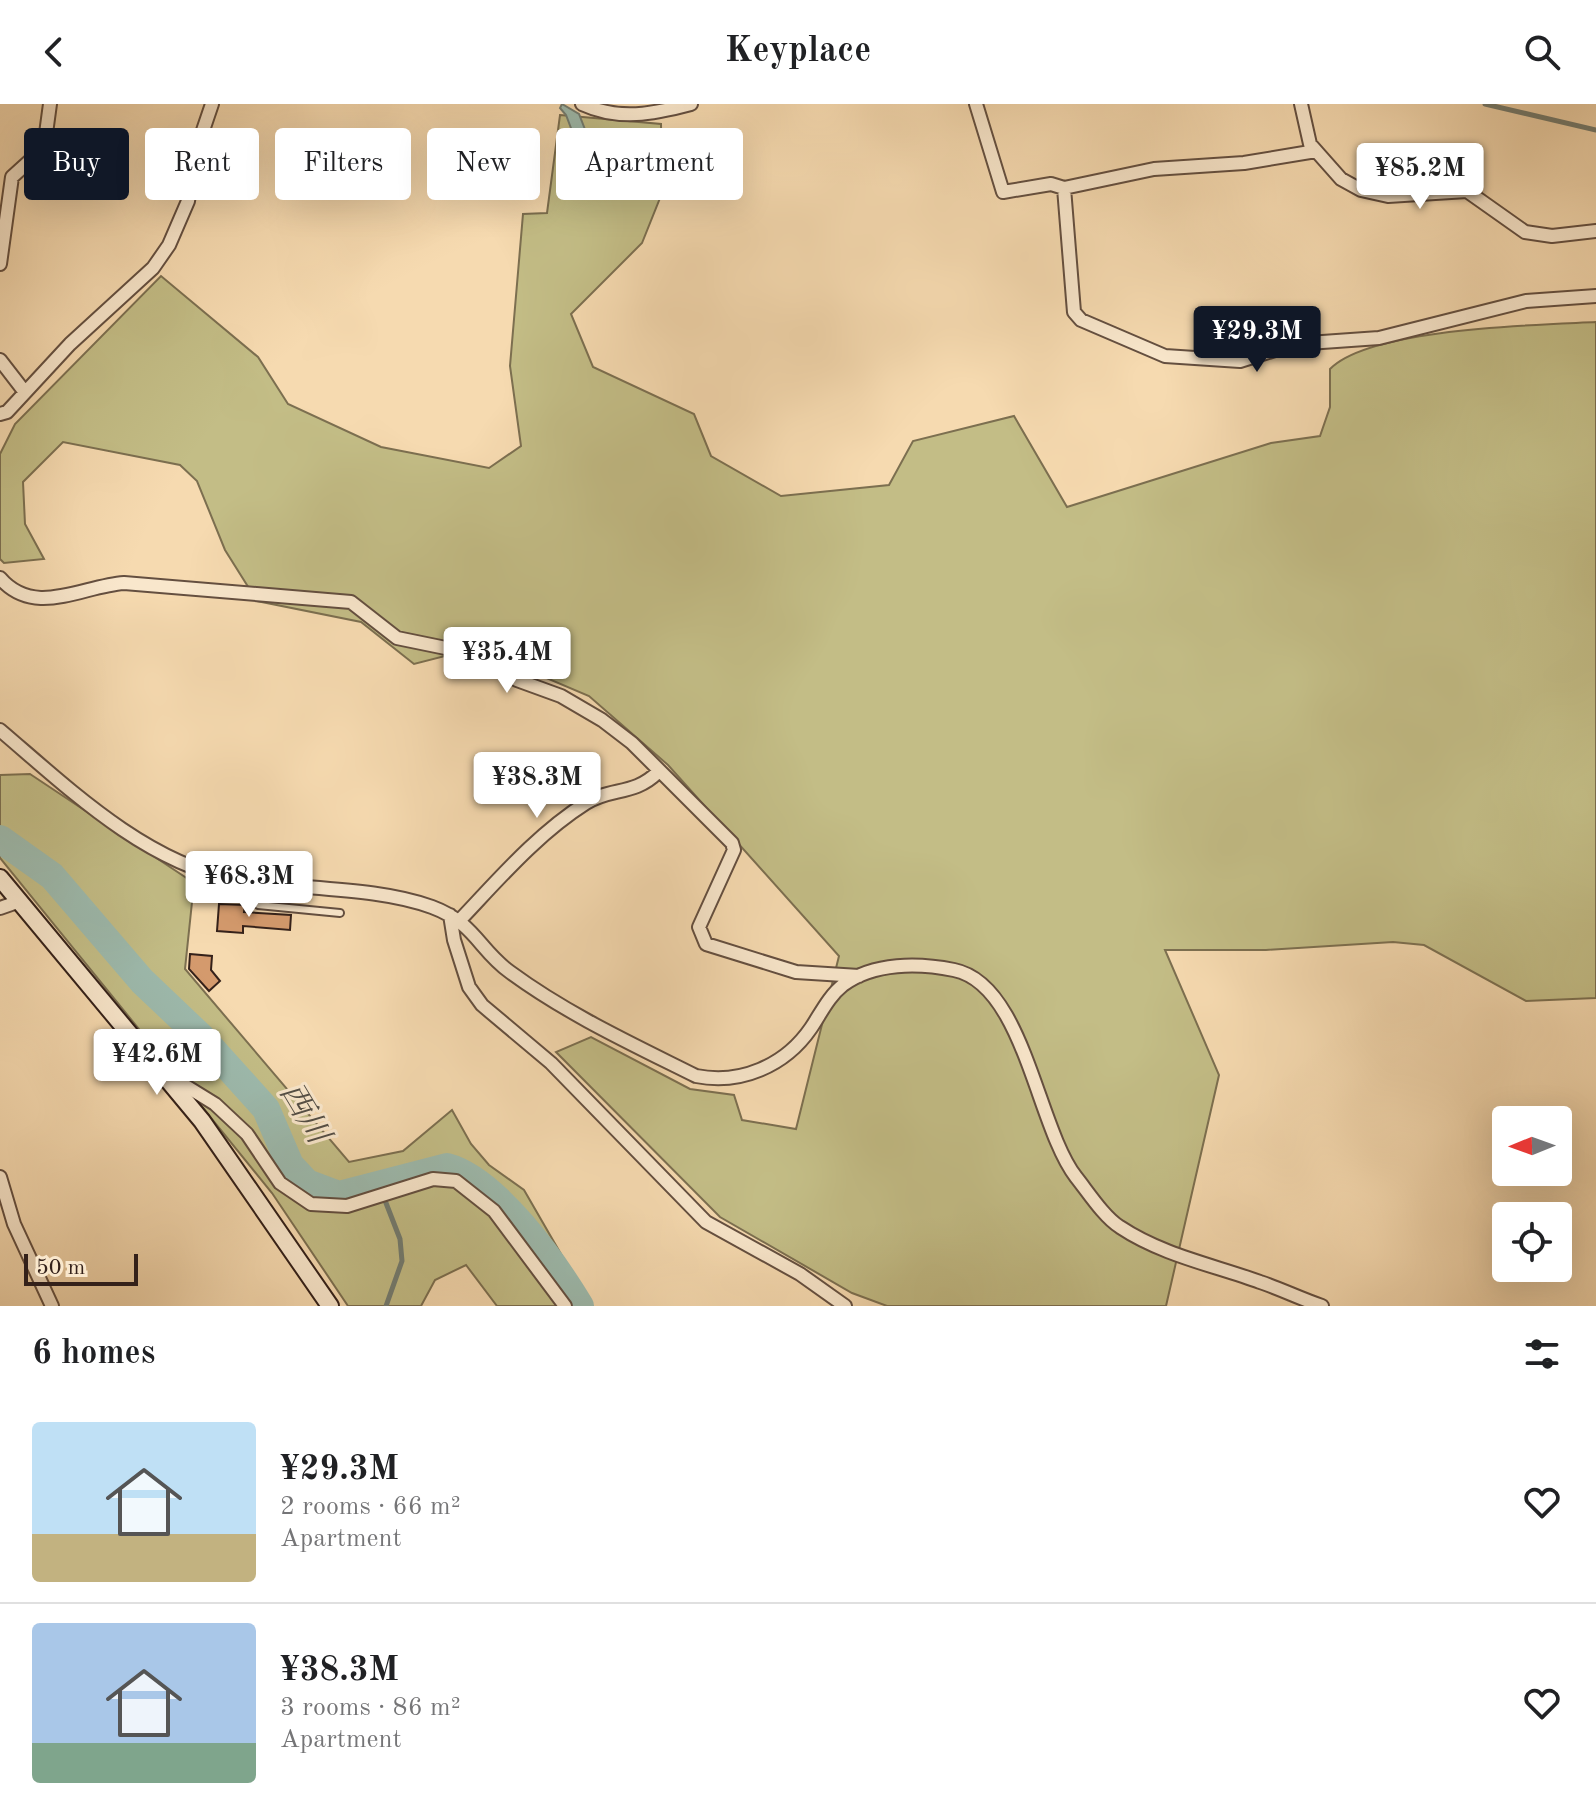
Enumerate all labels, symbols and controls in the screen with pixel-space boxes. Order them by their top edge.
icon: back [32,30,76,74]
icon: search [1520,30,1564,74]
text: Keyplace [725,34,871,70]
chip: Buy [24,128,129,200]
chip: Rent [145,128,259,200]
chip: Filters [275,128,411,200]
chip: New [427,128,540,200]
chip: Apartment [556,128,743,200]
pin: ¥85.2M [1355,143,1485,211]
text: ¥85.2M [1375,156,1465,182]
pin: ¥29.3M [1192,306,1322,374]
text: ¥29.3M [1212,319,1302,345]
pin: ¥35.4M [442,627,572,695]
text: ¥35.4M [462,640,552,666]
pin: ¥38.3M [472,752,602,820]
text: ¥38.3M [492,765,582,791]
pin: ¥68.3M [184,851,314,919]
text: ¥68.3M [204,864,294,890]
pin: ¥42.6M [92,1029,222,1097]
text: ¥42.6M [112,1042,202,1068]
water label: 西川 [273,1077,337,1152]
north arrow [1492,1106,1572,1186]
map controls [1492,1106,1572,1282]
button: locate [1492,1202,1572,1282]
scale bar [24,1250,138,1286]
text: 50 m [36,1257,85,1279]
icon: filters [1520,1332,1564,1376]
text: 6 homes [32,1337,155,1371]
text: ¥29.3M [280,1453,399,1487]
icon: home [96,1454,192,1550]
icon: heart [1520,1480,1564,1524]
text: 2 rooms · 66 m² [280,1494,461,1520]
text: Apartment [280,1526,402,1552]
text: ¥38.3M [280,1654,399,1688]
icon: home [96,1655,192,1751]
icon: heart [1520,1681,1564,1725]
text: 3 rooms · 86 m² [280,1695,461,1721]
text: Apartment [280,1727,402,1753]

